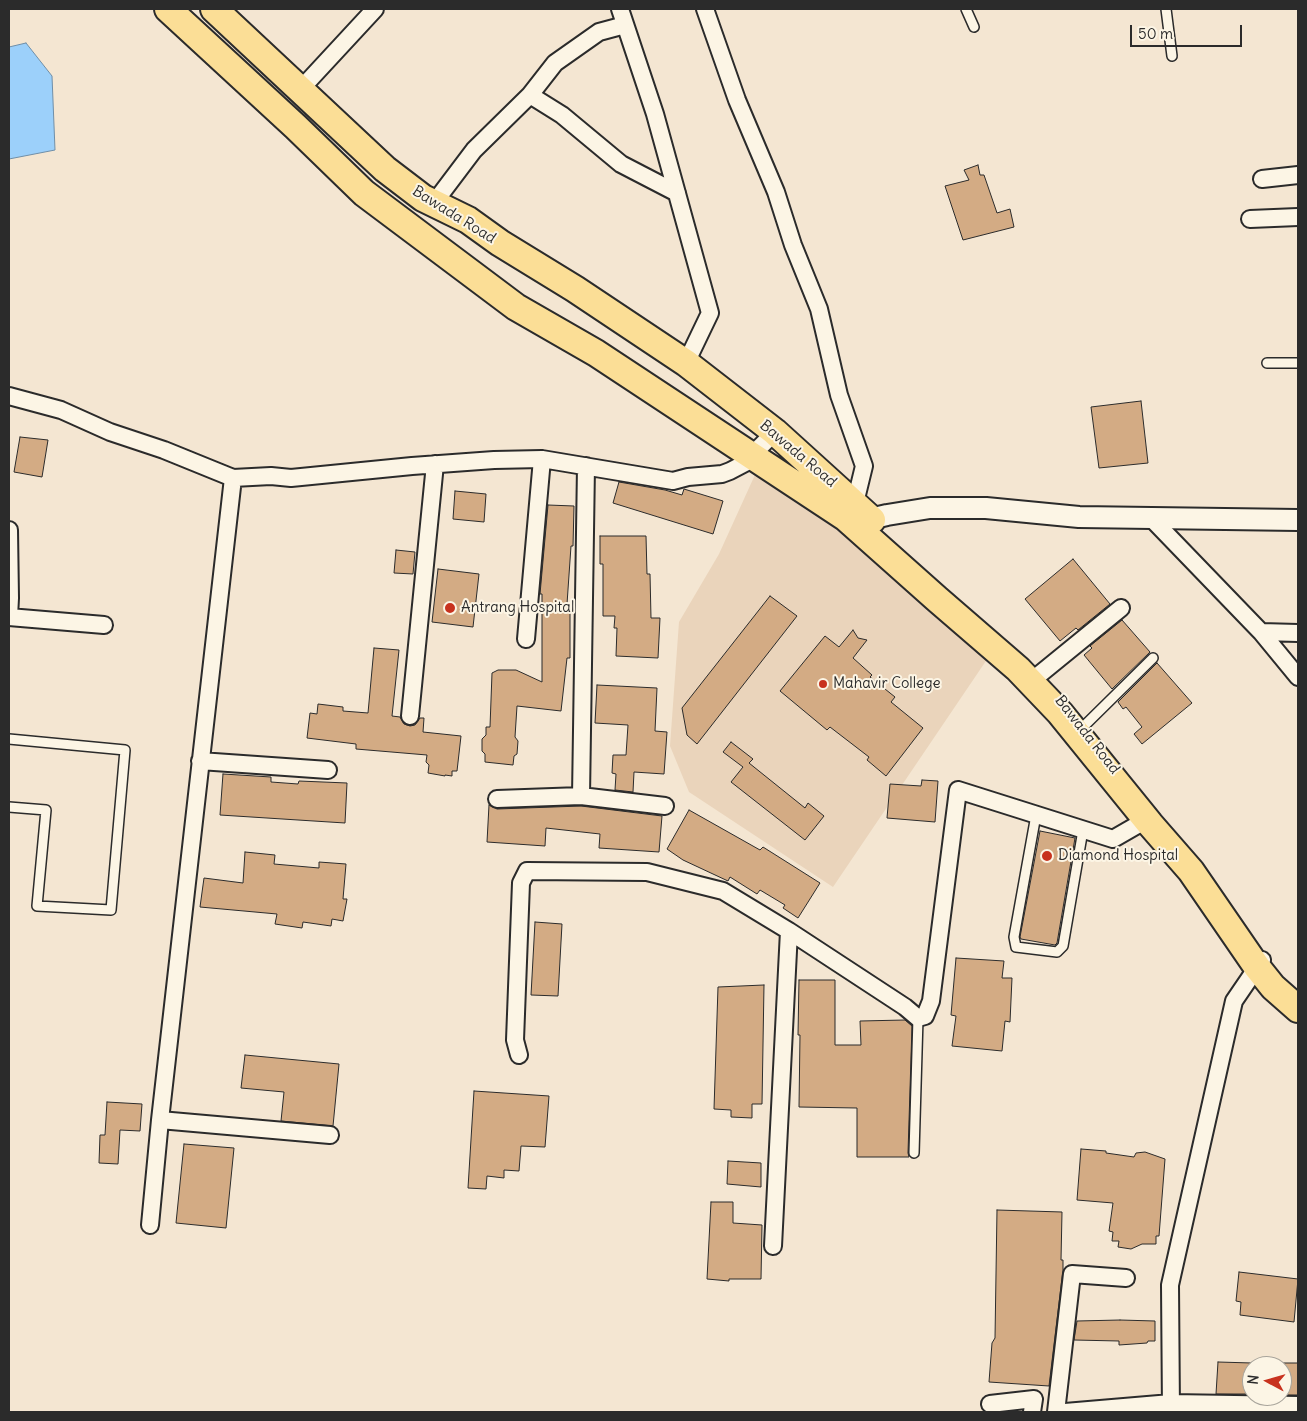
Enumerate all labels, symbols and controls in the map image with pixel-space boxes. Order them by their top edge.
scale bar [1132,15,1244,47]
text: 50 m [1138,24,1173,43]
street label: Bawada Road [409,182,499,248]
street label: Bawada Road [756,417,840,491]
place label: Antrang Hospital [461,599,574,617]
marker: Antrang Hospital [443,601,457,615]
place label: Mahavir College [833,675,941,693]
marker: Mahavir College [817,678,829,690]
street label: Bawada Road [1051,692,1123,778]
place label: Diamond Hospital [1058,847,1178,865]
marker: Diamond Hospital [1040,849,1054,863]
north arrow [1242,1356,1292,1406]
text: N [1244,1374,1263,1385]

